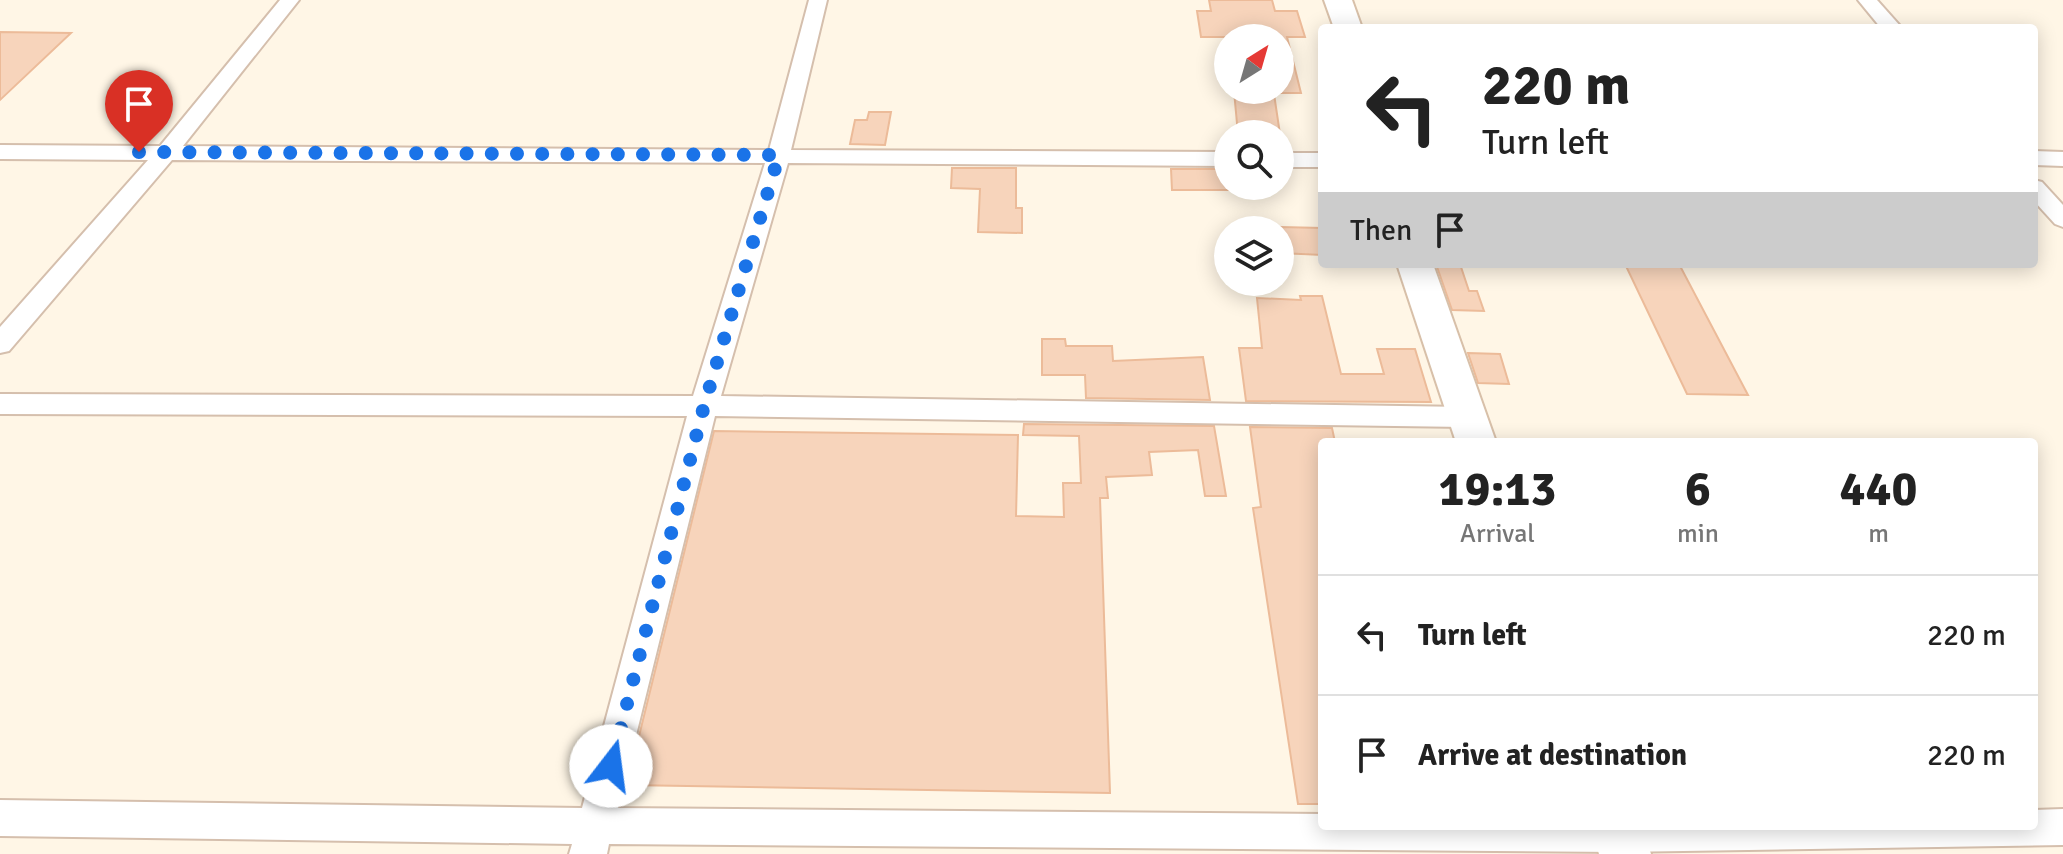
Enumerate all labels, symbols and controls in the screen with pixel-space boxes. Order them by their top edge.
north arrow [1214,24,1294,104]
map controls [1214,24,1294,296]
text: 220 m [1482,51,1630,120]
icon: left [1350,56,1454,160]
pin [105,70,173,152]
icon: arrive [117,82,161,126]
button: search [1214,120,1294,200]
text: Turn left [1482,120,1609,165]
icon: arrive [1428,208,1472,252]
text: Then [1350,212,1412,249]
button: layers [1214,216,1294,296]
text: 19:13 [1439,460,1556,519]
text: 6 [1685,460,1711,519]
text: 440 [1840,460,1917,519]
text: Arrival [1460,518,1535,550]
text: min [1677,518,1719,550]
text: m [1868,518,1889,550]
icon: left [1350,613,1394,657]
text: Turn left [1418,617,1527,654]
text: 220 m [1927,617,2006,654]
position arrow [569,724,653,808]
icon: arrive [1350,733,1394,777]
text: Arrive at destination [1418,737,1687,774]
text: 220 m [1927,737,2006,774]

